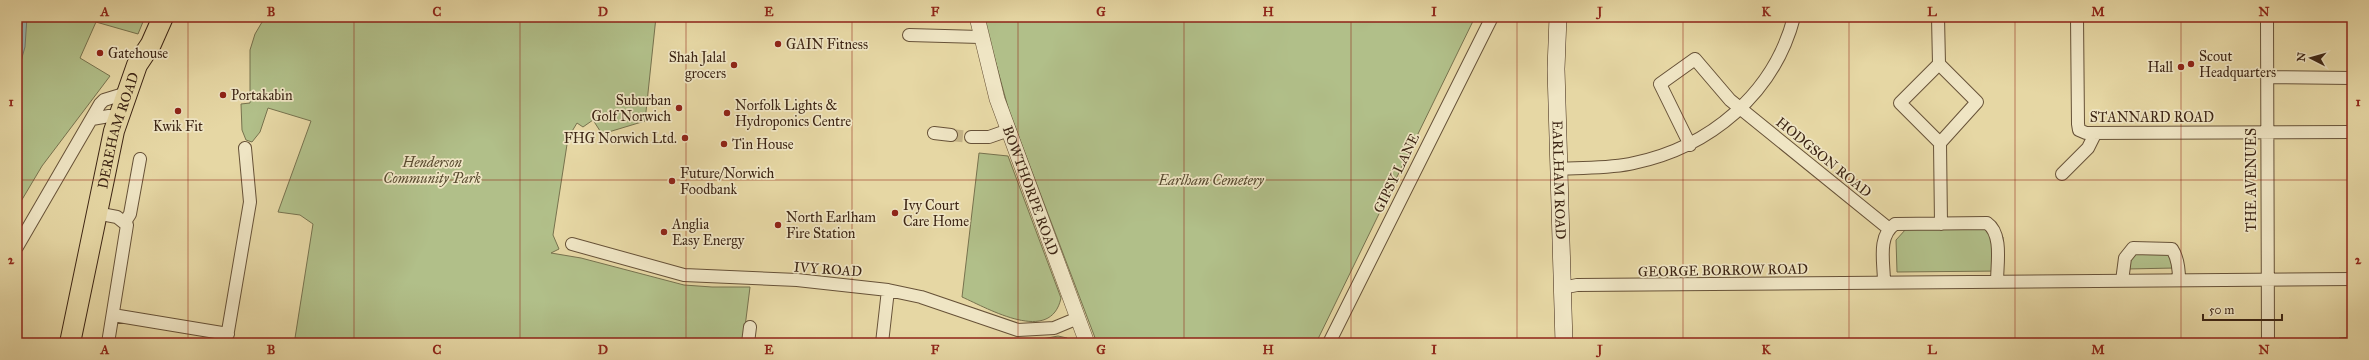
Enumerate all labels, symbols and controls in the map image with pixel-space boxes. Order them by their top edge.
text: A [100,4,110,20]
text: B [267,4,276,20]
text: C [433,4,442,20]
text: D [598,4,608,20]
text: E [764,4,774,20]
text: F [931,4,940,20]
text: G [1096,4,1106,20]
text: H [1262,4,1274,20]
text: I [1431,4,1437,20]
text: J [1595,4,1603,20]
text: K [1761,4,1771,20]
text: L [1927,4,1937,20]
text: M [2091,4,2105,20]
text: N [2258,4,2270,20]
place label: GAIN Fitness [786,36,868,53]
north arrow [2291,38,2331,78]
marker: GAIN Fitness [773,39,783,49]
place label: Gatehouse [108,45,168,62]
marker: Gatehouse [95,48,105,58]
place label: Scout Headquarters [2199,48,2276,82]
place label: Shah Jalal grocers [669,49,726,82]
text: N [2295,51,2309,62]
place label: Hall [2147,59,2173,76]
marker: Scout Headquarters [2186,59,2196,69]
marker: Shah Jalal grocers [729,60,739,70]
marker: Hall [2176,62,2186,72]
street label: DEREHAM ROAD [94,70,143,190]
place label: Portakabin [231,87,293,104]
marker: Portakabin [218,90,228,100]
place label: Suburban Golf Norwich [591,92,671,125]
text: 1 [8,94,14,110]
text: 1 [2355,94,2361,110]
place label: Norfolk Lights & Hydroponics Centre [735,97,851,130]
marker: Suburban Golf Norwich [674,103,684,113]
marker: Kwik Fit [173,106,183,116]
marker: Norfolk Lights & Hydroponics Centre [722,108,732,118]
street label: STANNARD ROAD [2090,109,2214,126]
street label: HODGSON ROAD [1773,114,1875,201]
place label: Kwik Fit [153,118,203,135]
street label: EARLHAM ROAD [1549,120,1569,240]
street label: BOWTHORPE ROAD [999,124,1062,258]
street label: THE AVENUES [2243,128,2260,232]
place label: FHG Norwich Ltd. [564,130,677,147]
street label: GIPSY LANE [1370,131,1423,216]
marker: FHG Norwich Ltd. [680,133,690,143]
place label: Tin House [732,136,794,153]
marker: Tin House [719,139,729,149]
park label: Henderson Community Park [383,154,481,187]
place label: Future/Norwich Foodbank [680,165,775,198]
park label: Earlham Cemetery [1157,172,1265,189]
marker: Future/Norwich Foodbank [667,176,677,186]
place label: Ivy Court Care Home [903,197,969,230]
marker: Ivy Court Care Home [890,208,900,218]
place label: North Earlham Fire Station [786,209,876,242]
place label: Anglia Easy Energy [671,216,745,249]
marker: North Earlham Fire Station [773,220,783,230]
marker: Anglia Easy Energy [659,227,669,237]
text: 2 [8,252,15,268]
text: 2 [2355,252,2362,268]
street label: IVY ROAD [793,259,863,280]
street label: GEORGE BORROW ROAD [1638,261,1808,280]
scale bar [2203,296,2282,322]
text: 50 m [2209,303,2234,317]
text: A [100,342,110,358]
text: B [267,342,276,358]
text: C [433,342,442,358]
text: D [598,342,608,358]
text: E [764,342,774,358]
text: F [931,342,940,358]
text: G [1096,342,1106,358]
text: H [1262,342,1274,358]
text: I [1431,342,1437,358]
text: J [1595,342,1603,358]
text: K [1761,342,1771,358]
text: L [1927,342,1937,358]
text: M [2091,342,2105,358]
text: N [2258,342,2270,358]

